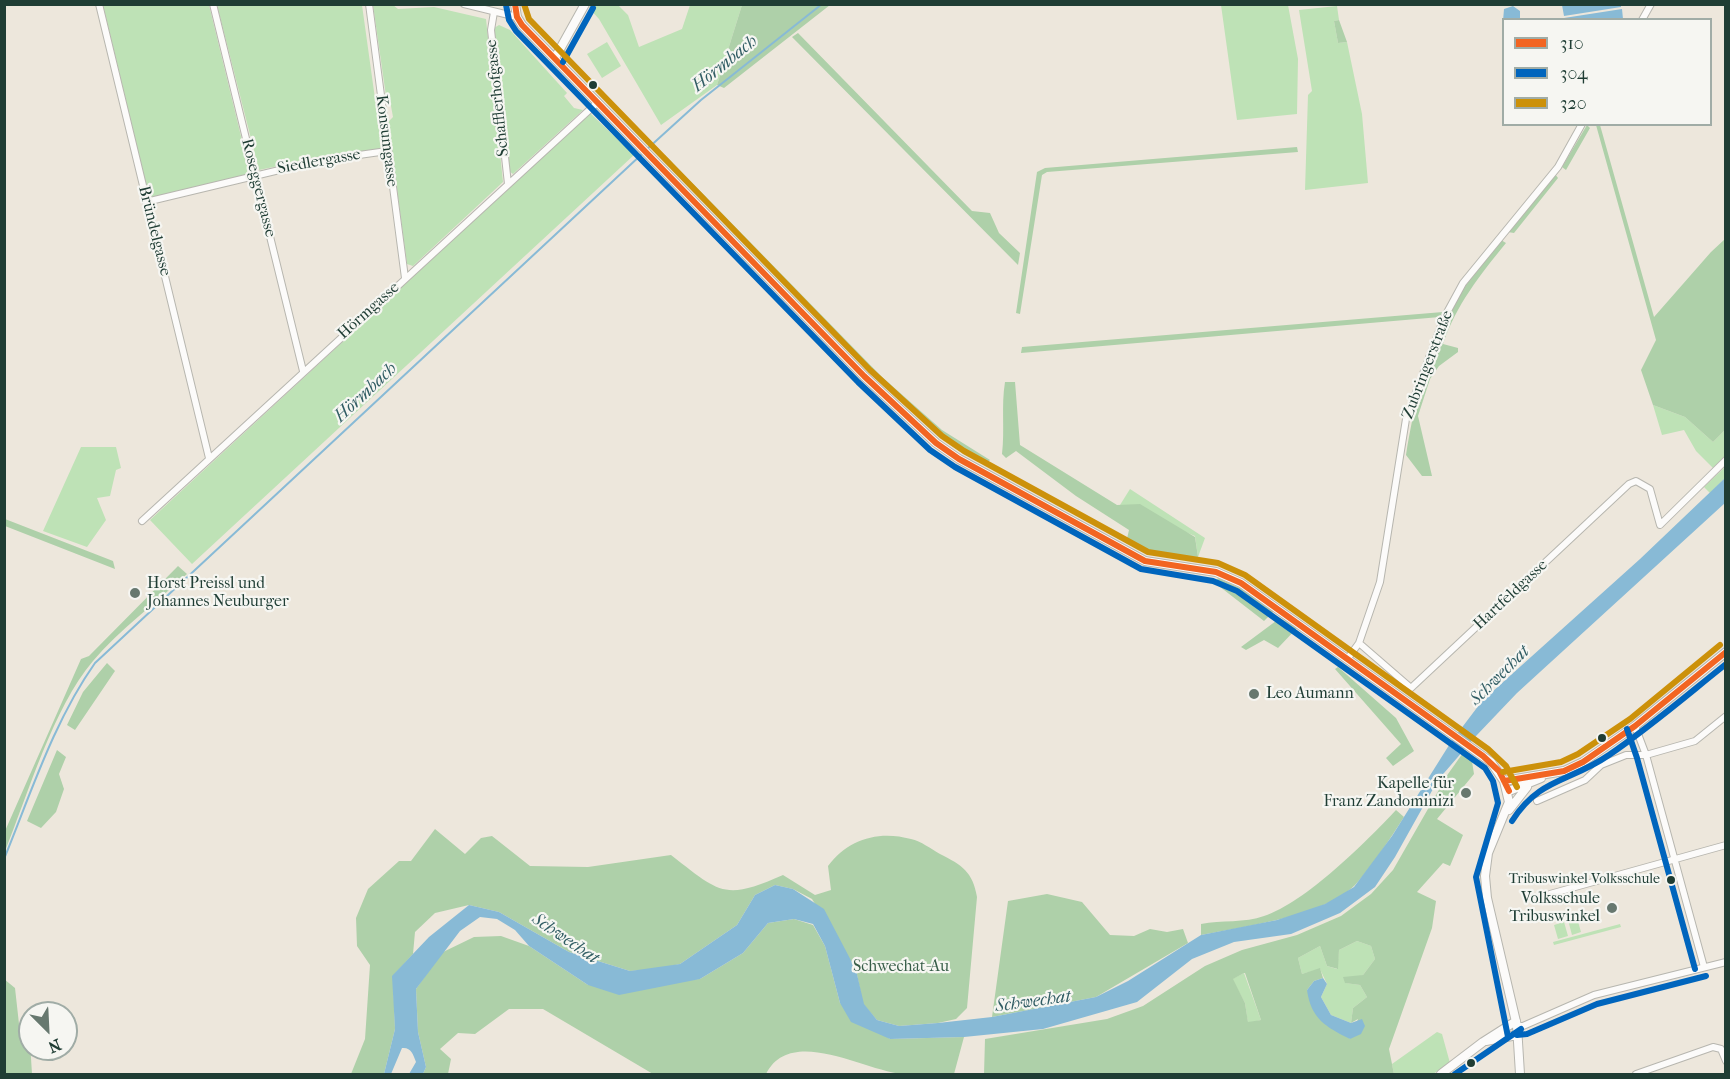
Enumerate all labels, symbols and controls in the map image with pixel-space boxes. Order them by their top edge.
legend [1502,18,1712,126]
water label: Hörmbach [688,31,762,97]
text: 310 [1560,33,1584,54]
street label: Schafflerhofgasse [482,39,514,157]
text: 304 [1560,63,1588,84]
unlabelled marker [587,79,599,91]
text: 320 [1560,93,1587,114]
street label: Konsumgasse [371,94,401,188]
street label: Roseggergasse [236,137,280,239]
street label: Siedlergasse [276,145,362,179]
street label: Bründelgasse [134,184,174,278]
street label: Hörmgasse [334,278,404,344]
street label: Zubringerstraße [1399,308,1457,422]
water label: Hörmbach [330,359,402,427]
street label: Hartfeldgasse [1470,556,1552,634]
place label: Horst Preissl und Johannes Neuburger [147,574,289,612]
marker: Horst Preissl und Johannes Neuburger [128,586,142,600]
water label: Schwechat [1465,641,1535,711]
place label: Leo Aumann [1266,684,1354,704]
marker: Leo Aumann [1247,687,1261,701]
unlabelled marker [1596,732,1608,744]
place label: Kapelle für Franz Zandominizi [1323,774,1454,812]
marker: Kapelle für Franz Zandominizi [1459,786,1473,800]
place label: Tribuswinkel Volksschule [1509,872,1660,888]
marker: Tribuswinkel Volksschule [1665,874,1677,886]
place label: Volksschule Tribuswinkel [1509,889,1600,927]
marker: Volksschule Tribuswinkel [1605,901,1619,915]
water label: Schwechat [527,909,603,969]
park label: Schwechat-Au [853,957,949,977]
water label: Schwechat [994,986,1072,1018]
north arrow [18,1001,78,1061]
text: N [45,1035,64,1057]
unlabelled marker [1465,1057,1477,1069]

